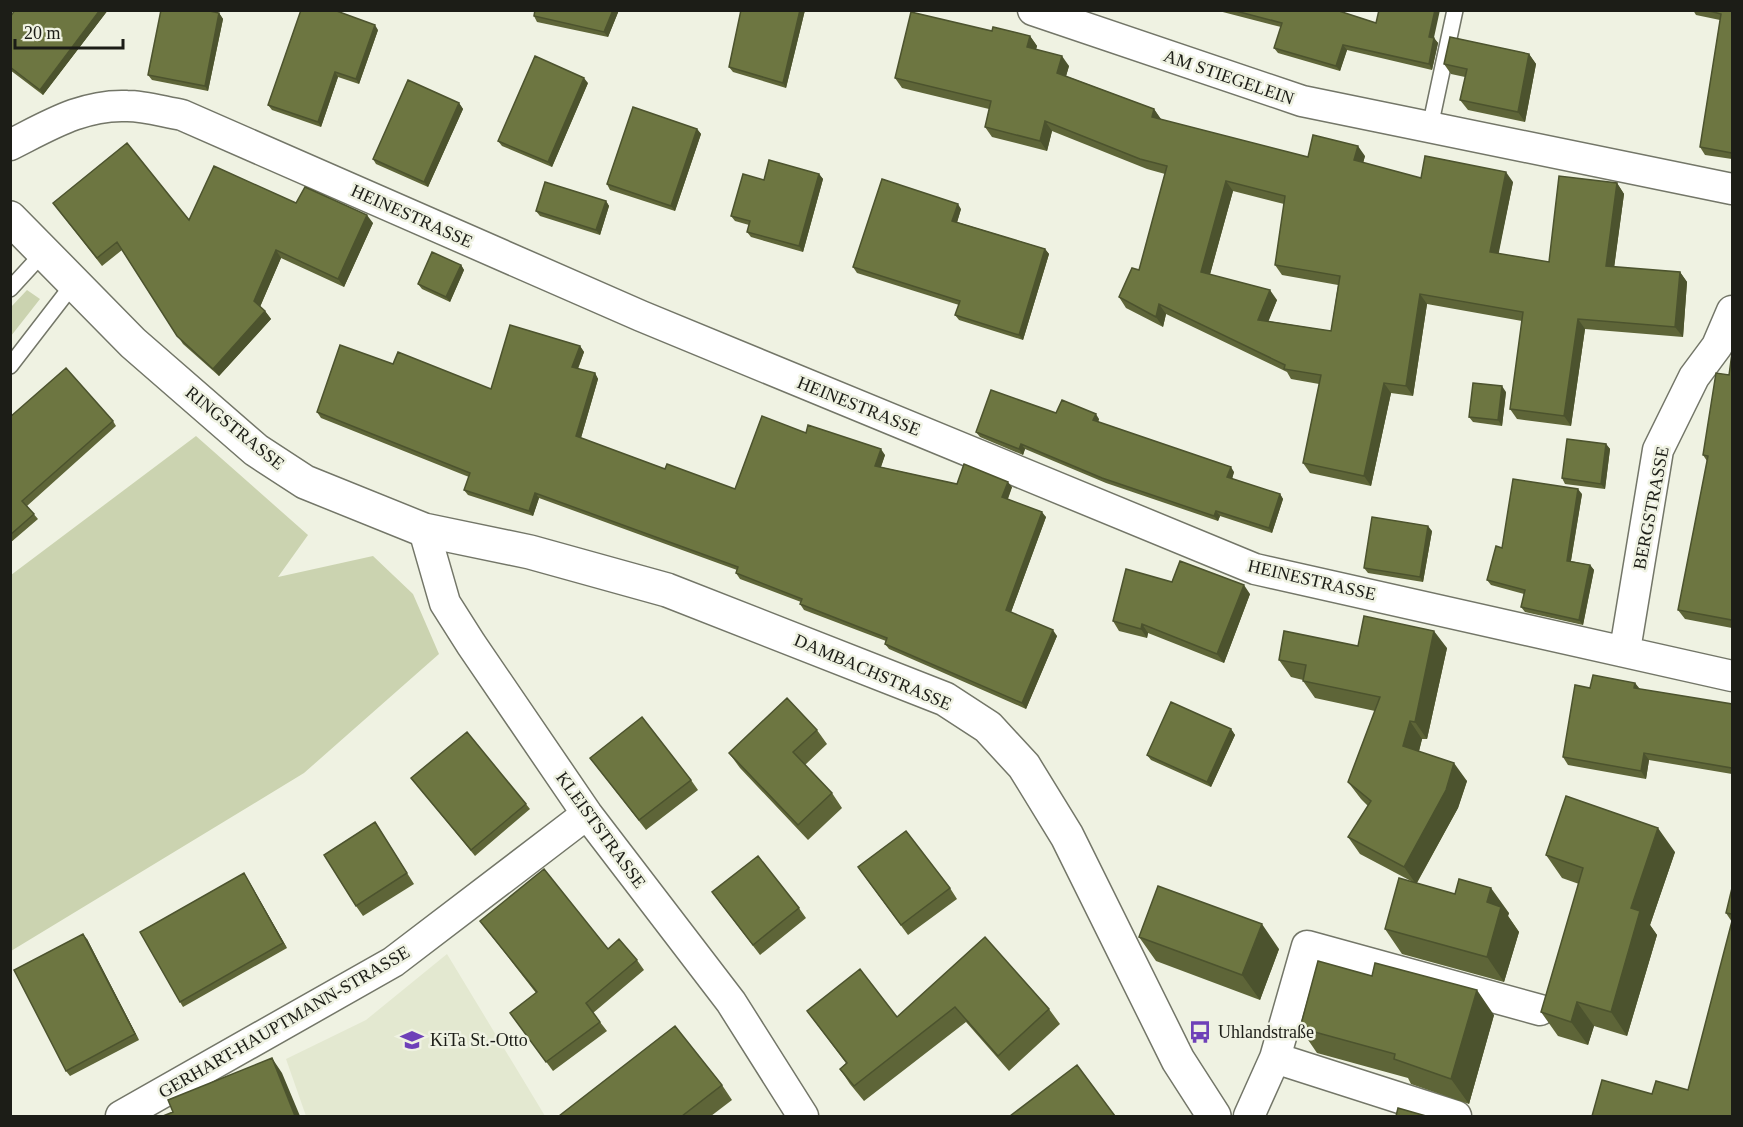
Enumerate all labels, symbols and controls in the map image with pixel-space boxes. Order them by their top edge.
scale bar [15,12,123,50]
text: 20 m [24,23,61,43]
street label: AM STIEGELEIN [1161,45,1297,109]
street label: HEINESTRASSE [348,180,476,252]
street label: HEINESTRASSE [795,372,923,440]
street label: RINGSTRASSE [182,382,288,474]
street label: BERGSTRASSE [1629,445,1673,571]
street label: HEINESTRASSE [1246,556,1378,604]
street label: DAMBACHSTRASSE [791,630,955,714]
street label: KLEISTSTRASSE [552,768,650,892]
street label: GERHART-HAUPTMANN-STRASSE [155,942,413,1102]
bus stop icon: Uhlandstraße [1187,1019,1213,1045]
place label: Uhlandstraße [1218,1022,1314,1042]
school or university icon: KiTa St.-Otto [399,1027,425,1053]
place label: KiTa St.-Otto [430,1030,528,1050]

